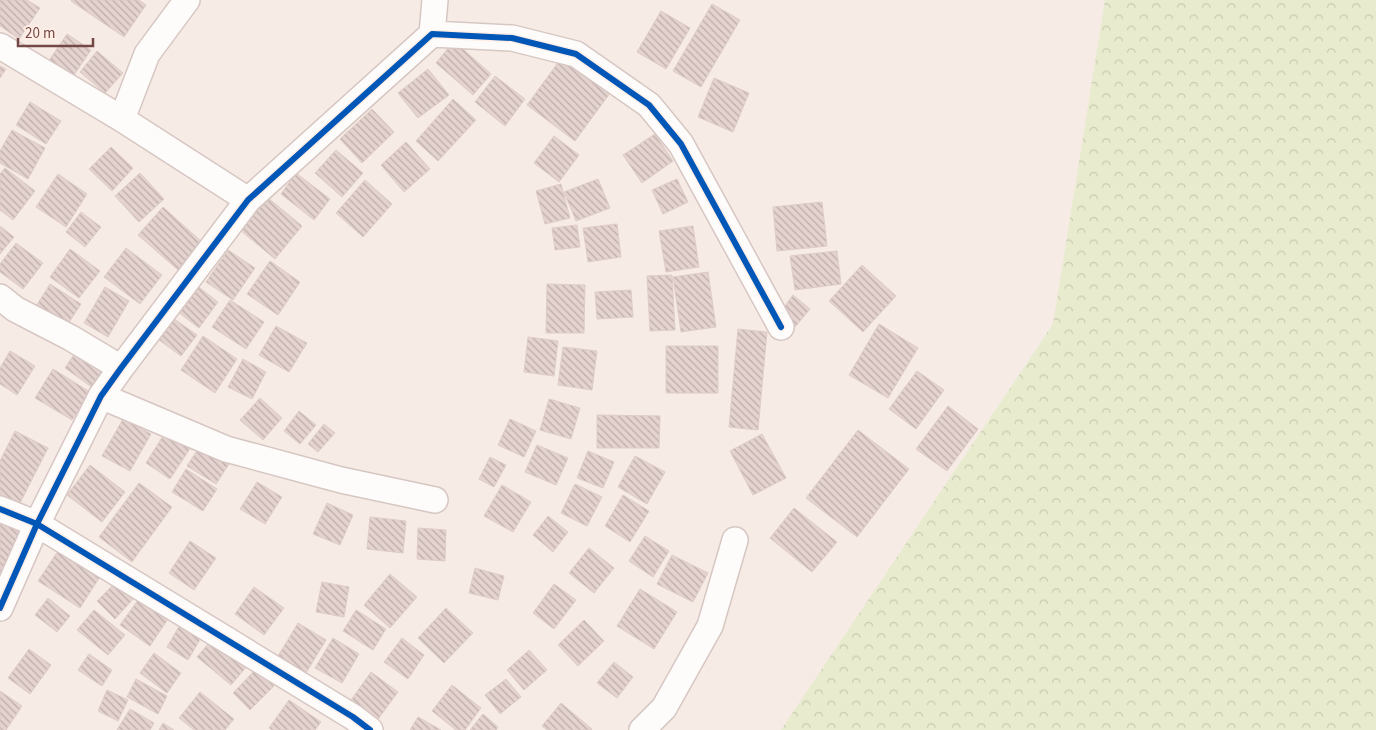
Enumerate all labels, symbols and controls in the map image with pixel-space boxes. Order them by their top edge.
scale bar [18,15,92,47]
text: 20 m [25,23,55,44]

